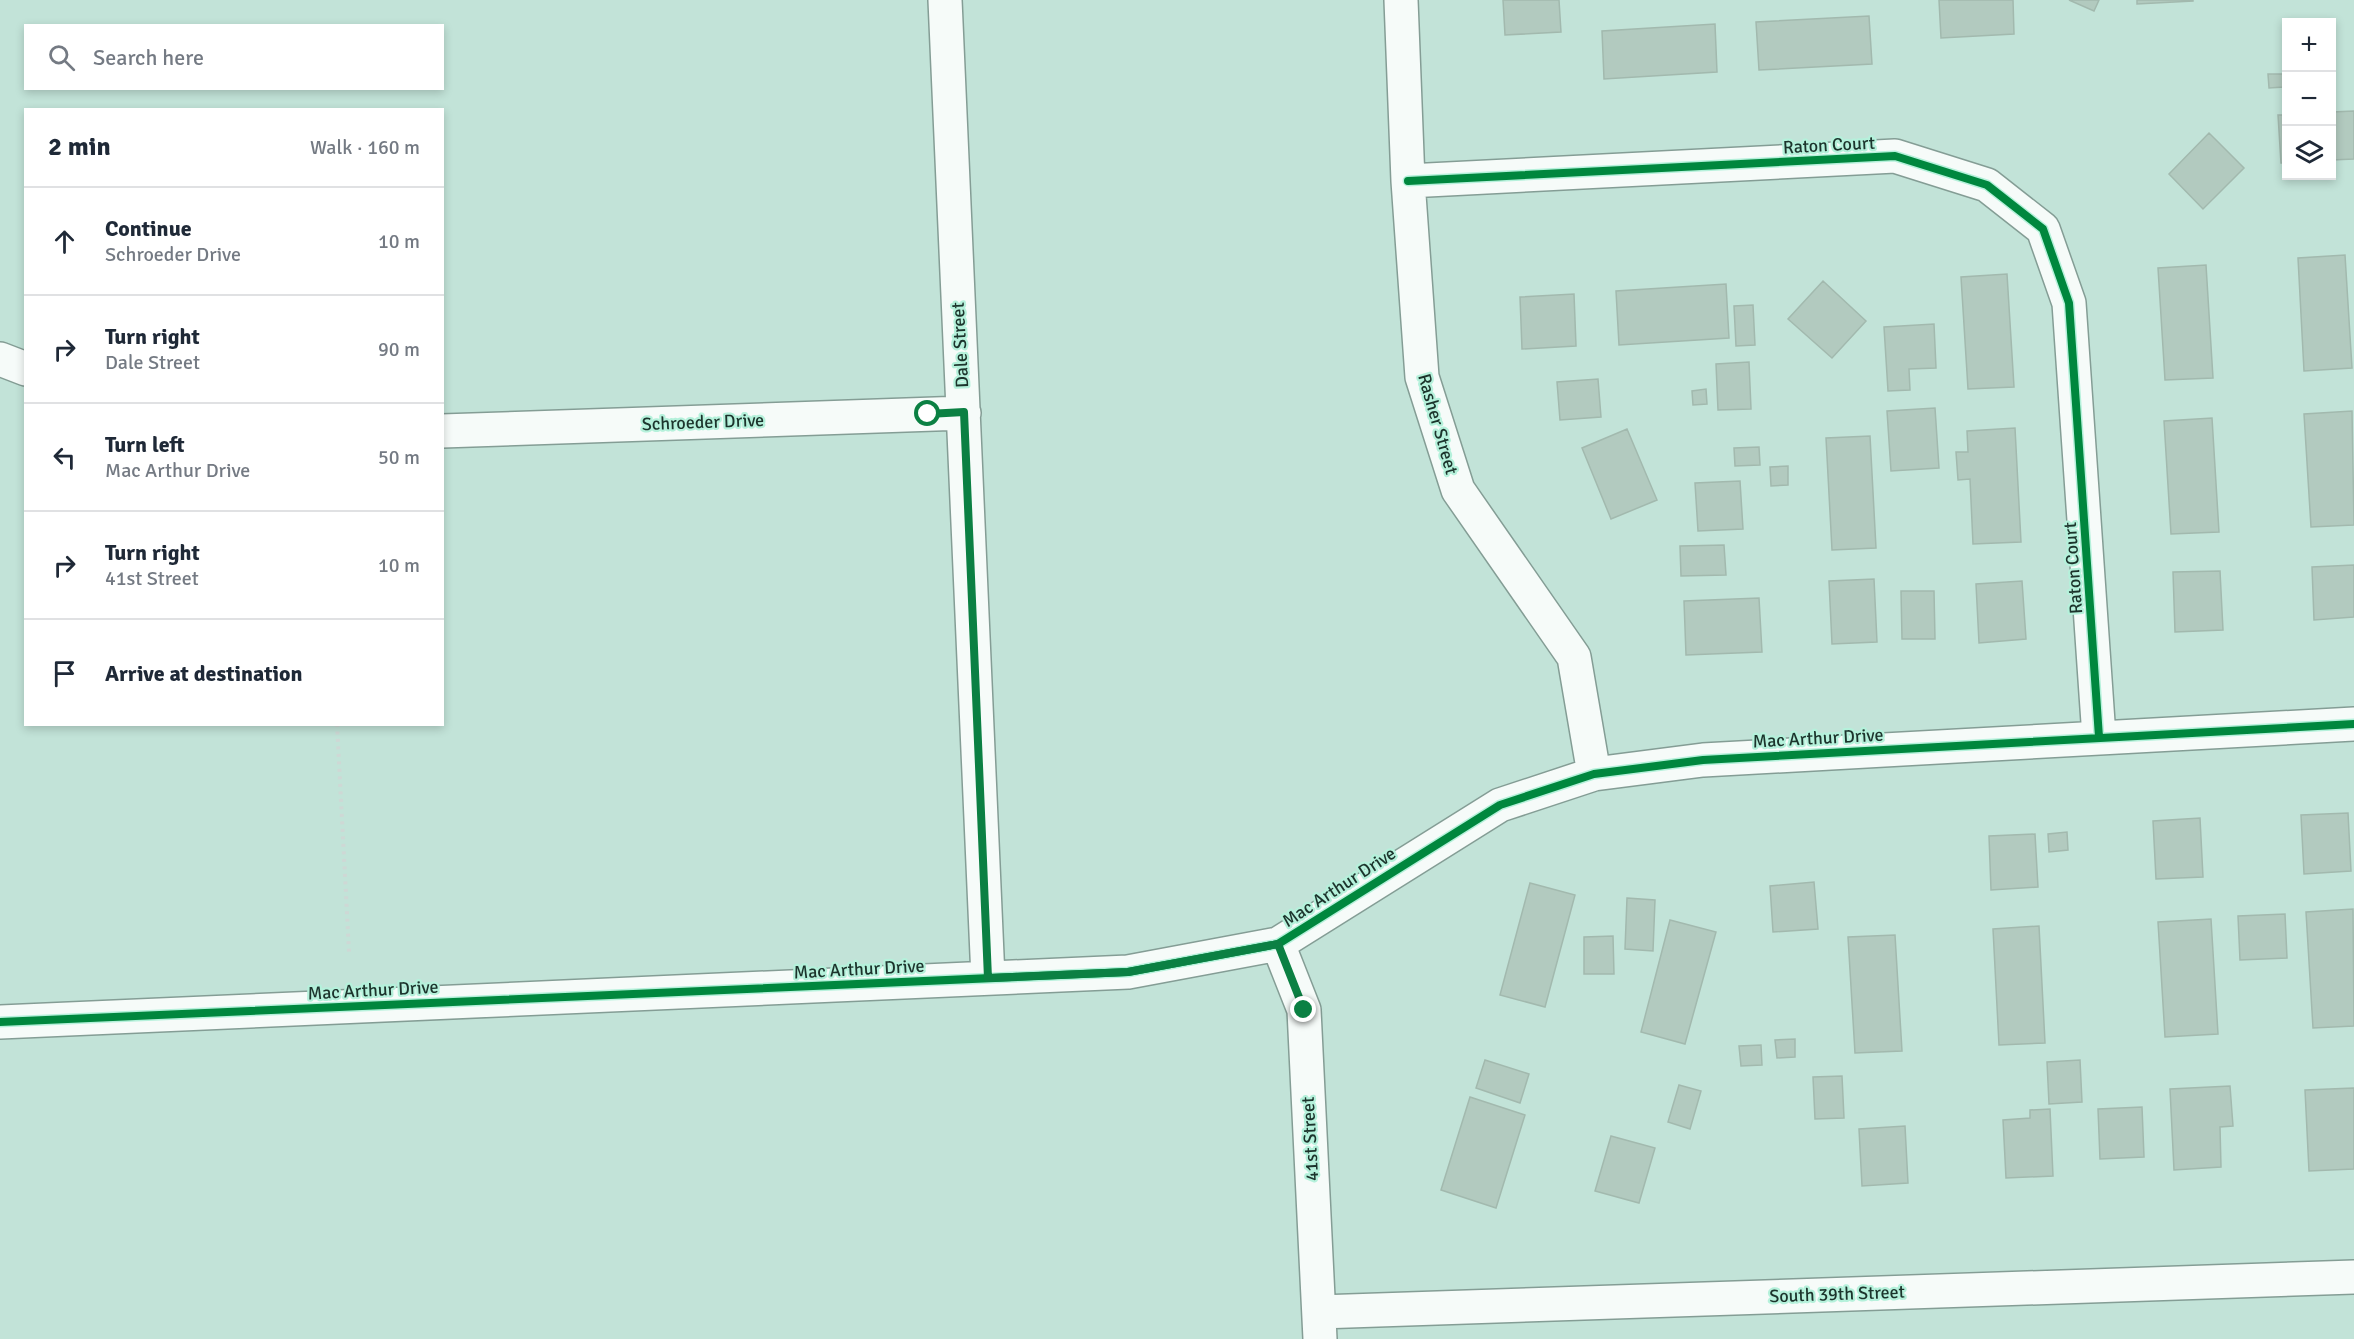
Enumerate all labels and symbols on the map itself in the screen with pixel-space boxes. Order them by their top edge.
street label: Raton Court [1782,132,1876,158]
street label: Dale Street [947,302,973,388]
street label: Rasher Street [1413,371,1463,477]
route start [914,400,940,426]
street label: Schroeder Drive [641,409,765,435]
street label: Raton Court [2059,521,2087,615]
street label: Mac Arthur Drive [1752,724,1884,752]
street label: Mac Arthur Drive [1278,842,1400,932]
street label: Mac Arthur Drive [793,955,925,983]
street label: Mac Arthur Drive [307,976,439,1004]
route end [1290,996,1316,1022]
street label: 41st Street [1297,1096,1323,1182]
street label: South 39th Street [1769,1281,1905,1307]

